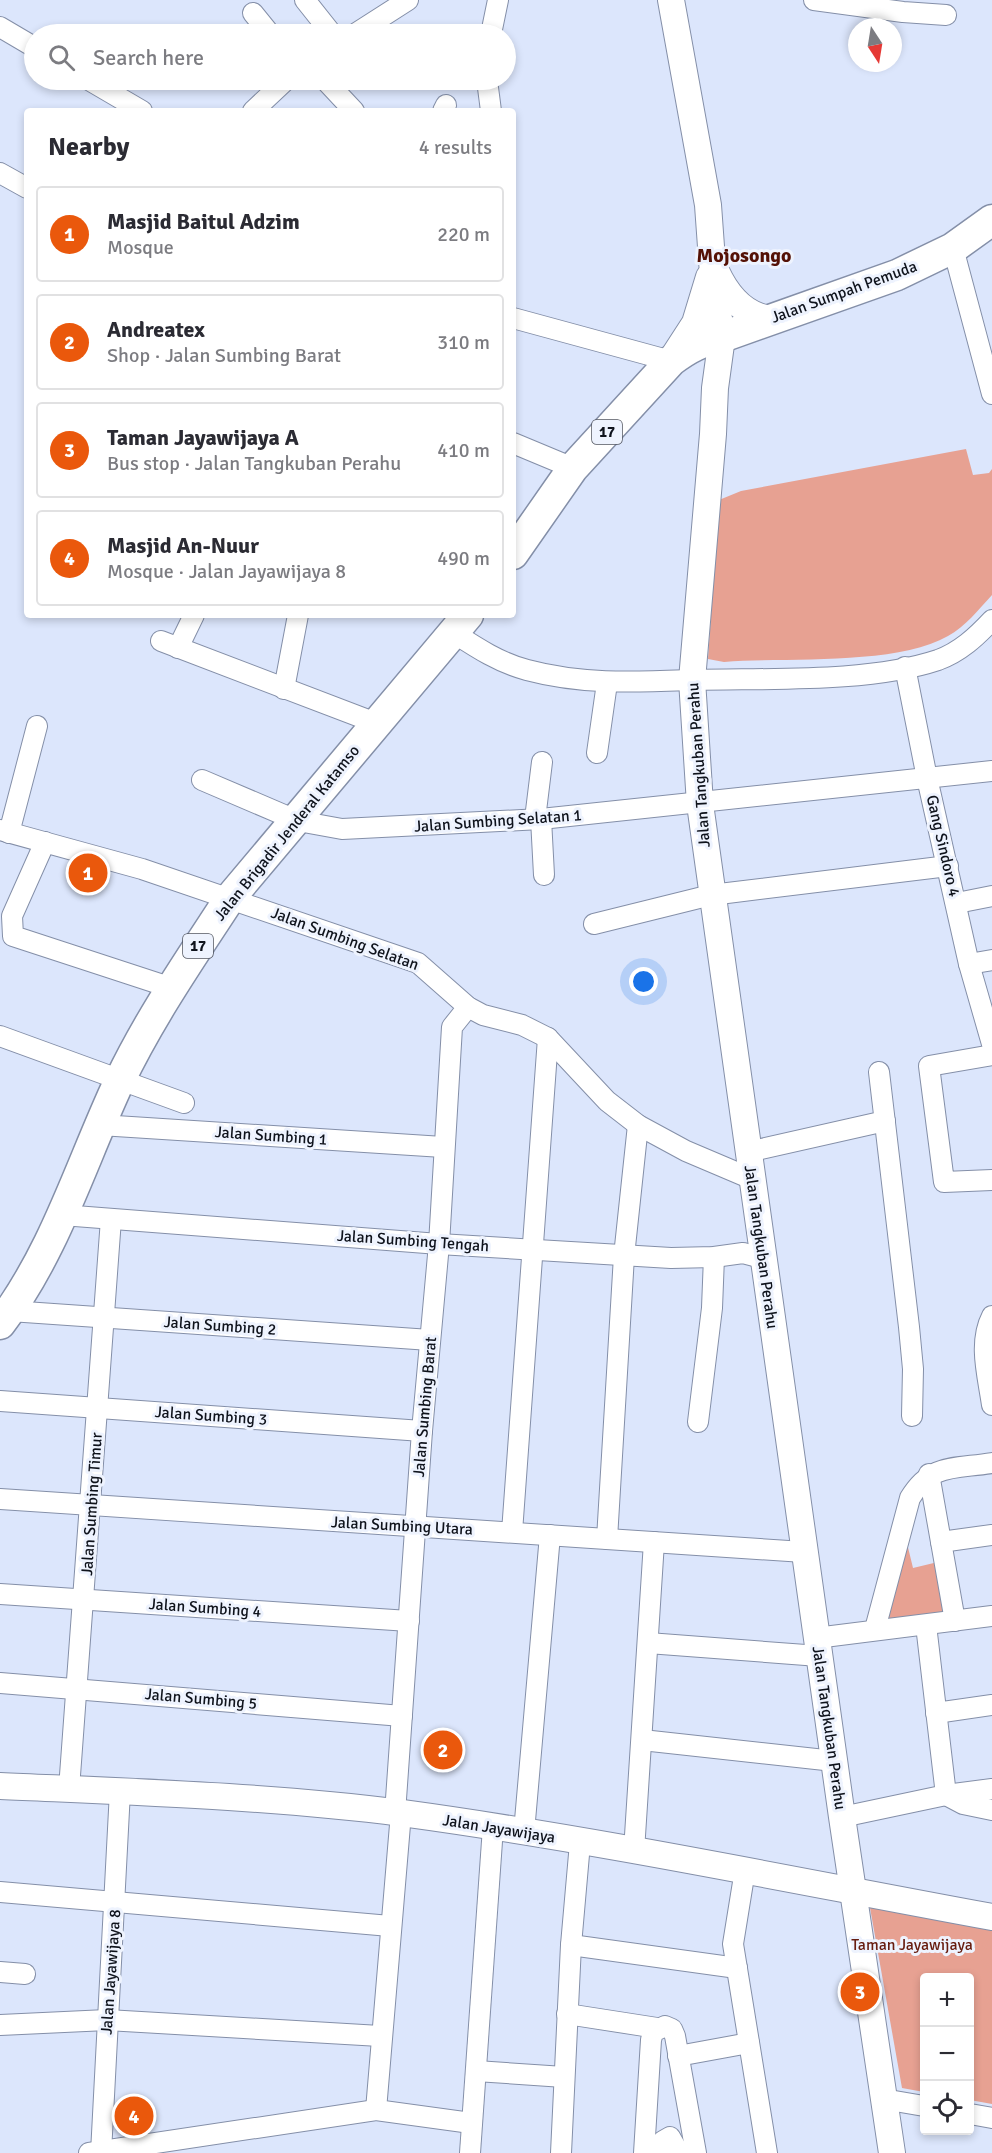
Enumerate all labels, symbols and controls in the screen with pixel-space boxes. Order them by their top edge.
north arrow [848,18,902,72]
search box [24,24,516,90]
icon: search [45,41,78,74]
text: Search here [93,44,204,71]
text: Nearby [48,131,129,163]
text: 4 results [419,135,492,160]
text: Masjid Baitul Adzim [107,208,300,235]
text: 1 [64,222,75,247]
text: 220 m [437,222,490,247]
text: Mosque [107,235,174,260]
district label: Mojosongo [696,243,792,268]
street label: Jalan Sumpah Pemuda [768,256,920,328]
text: Andreatex [107,316,205,343]
text: 2 [64,330,75,355]
text: 310 m [437,330,490,355]
text: Shop · Jalan Sumbing Barat [107,343,341,368]
road number: 17 [592,420,622,444]
text: Taman Jayawijaya A [107,424,299,451]
text: 3 [64,438,75,463]
text: 410 m [437,438,490,463]
text: Bus stop · Jalan Tangkuban Perahu [107,451,401,476]
text: Masjid An-Nuur [107,532,259,559]
text: 4 [64,546,75,571]
text: 490 m [437,546,490,571]
text: Mosque · Jalan Jayawijaya 8 [107,559,346,584]
street label: Jalan Tangkuban Perahu [683,682,715,848]
street label: Jalan Brigadir Jenderal Katamso [210,741,364,925]
street label: Gang Sindoro 4 [922,793,965,899]
street label: Jalan Sumbing Selatan 1 [414,805,582,837]
pin: 1 [68,850,107,896]
street label: Jalan Sumbing Selatan [268,903,422,975]
road number: 17 [183,934,213,958]
your location [629,967,658,996]
street label: Jalan Sumbing 1 [214,1122,328,1150]
street label: Jalan Tangkuban Perahu [740,1164,782,1330]
street label: Jalan Sumbing Tengah [336,1226,490,1256]
street label: Jalan Sumbing 2 [163,1312,277,1340]
street label: Jalan Sumbing Barat [409,1336,441,1478]
street label: Jalan Sumbing 3 [154,1402,268,1430]
street label: Jalan Sumbing Timur [77,1432,107,1576]
street label: Jalan Sumbing Utara [331,1512,473,1540]
street label: Jalan Sumbing 4 [148,1594,262,1622]
street label: Jalan Tangkuban Perahu [808,1645,850,1811]
street label: Jalan Sumbing 5 [144,1684,258,1714]
pin: 2 [424,1728,462,1772]
street label: Jalan Jayawijaya [441,1810,557,1848]
street label: Jalan Jayawijaya 8 [97,1909,125,2035]
park label: Taman Jayawijaya [851,1935,973,1955]
pin: 3 [840,1970,880,2014]
map controls [920,1973,974,2135]
button: + [920,1973,974,2027]
button: − [920,2027,974,2081]
button: locate [920,2081,974,2135]
pin: 4 [114,2094,154,2138]

